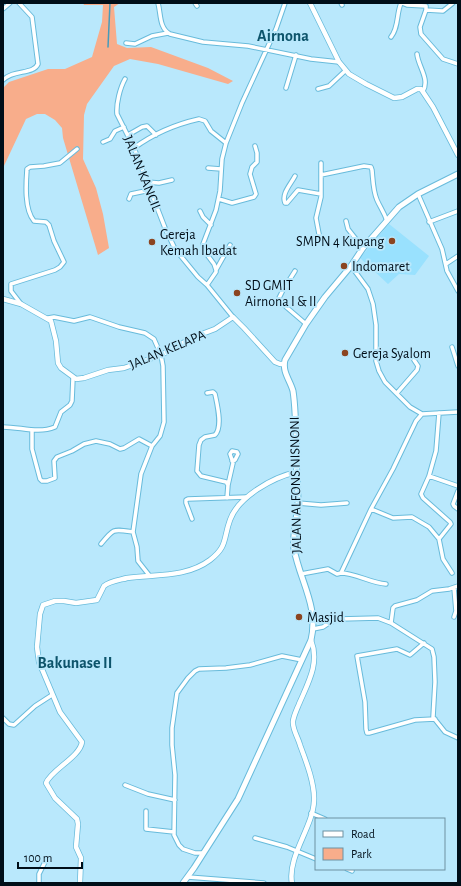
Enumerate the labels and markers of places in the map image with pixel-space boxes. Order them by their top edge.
place label: Gereja Kemah Ibadat [160,228,237,258]
place label: SMPN 4 Kupang [296,235,384,249]
marker: SMPN 4 Kupang [387,236,397,246]
marker: Gereja Kemah Ibadat [147,237,157,247]
place label: Indomaret [352,260,410,274]
marker: Indomaret [339,261,349,271]
place label: SD GMIT Airnona I & II [245,279,317,309]
marker: SD GMIT Airnona I & II [232,288,242,298]
place label: Gereja Syalom [353,347,431,361]
marker: Gereja Syalom [340,348,350,358]
place label: Masjid [307,611,344,625]
marker: Masjid [294,612,304,622]

